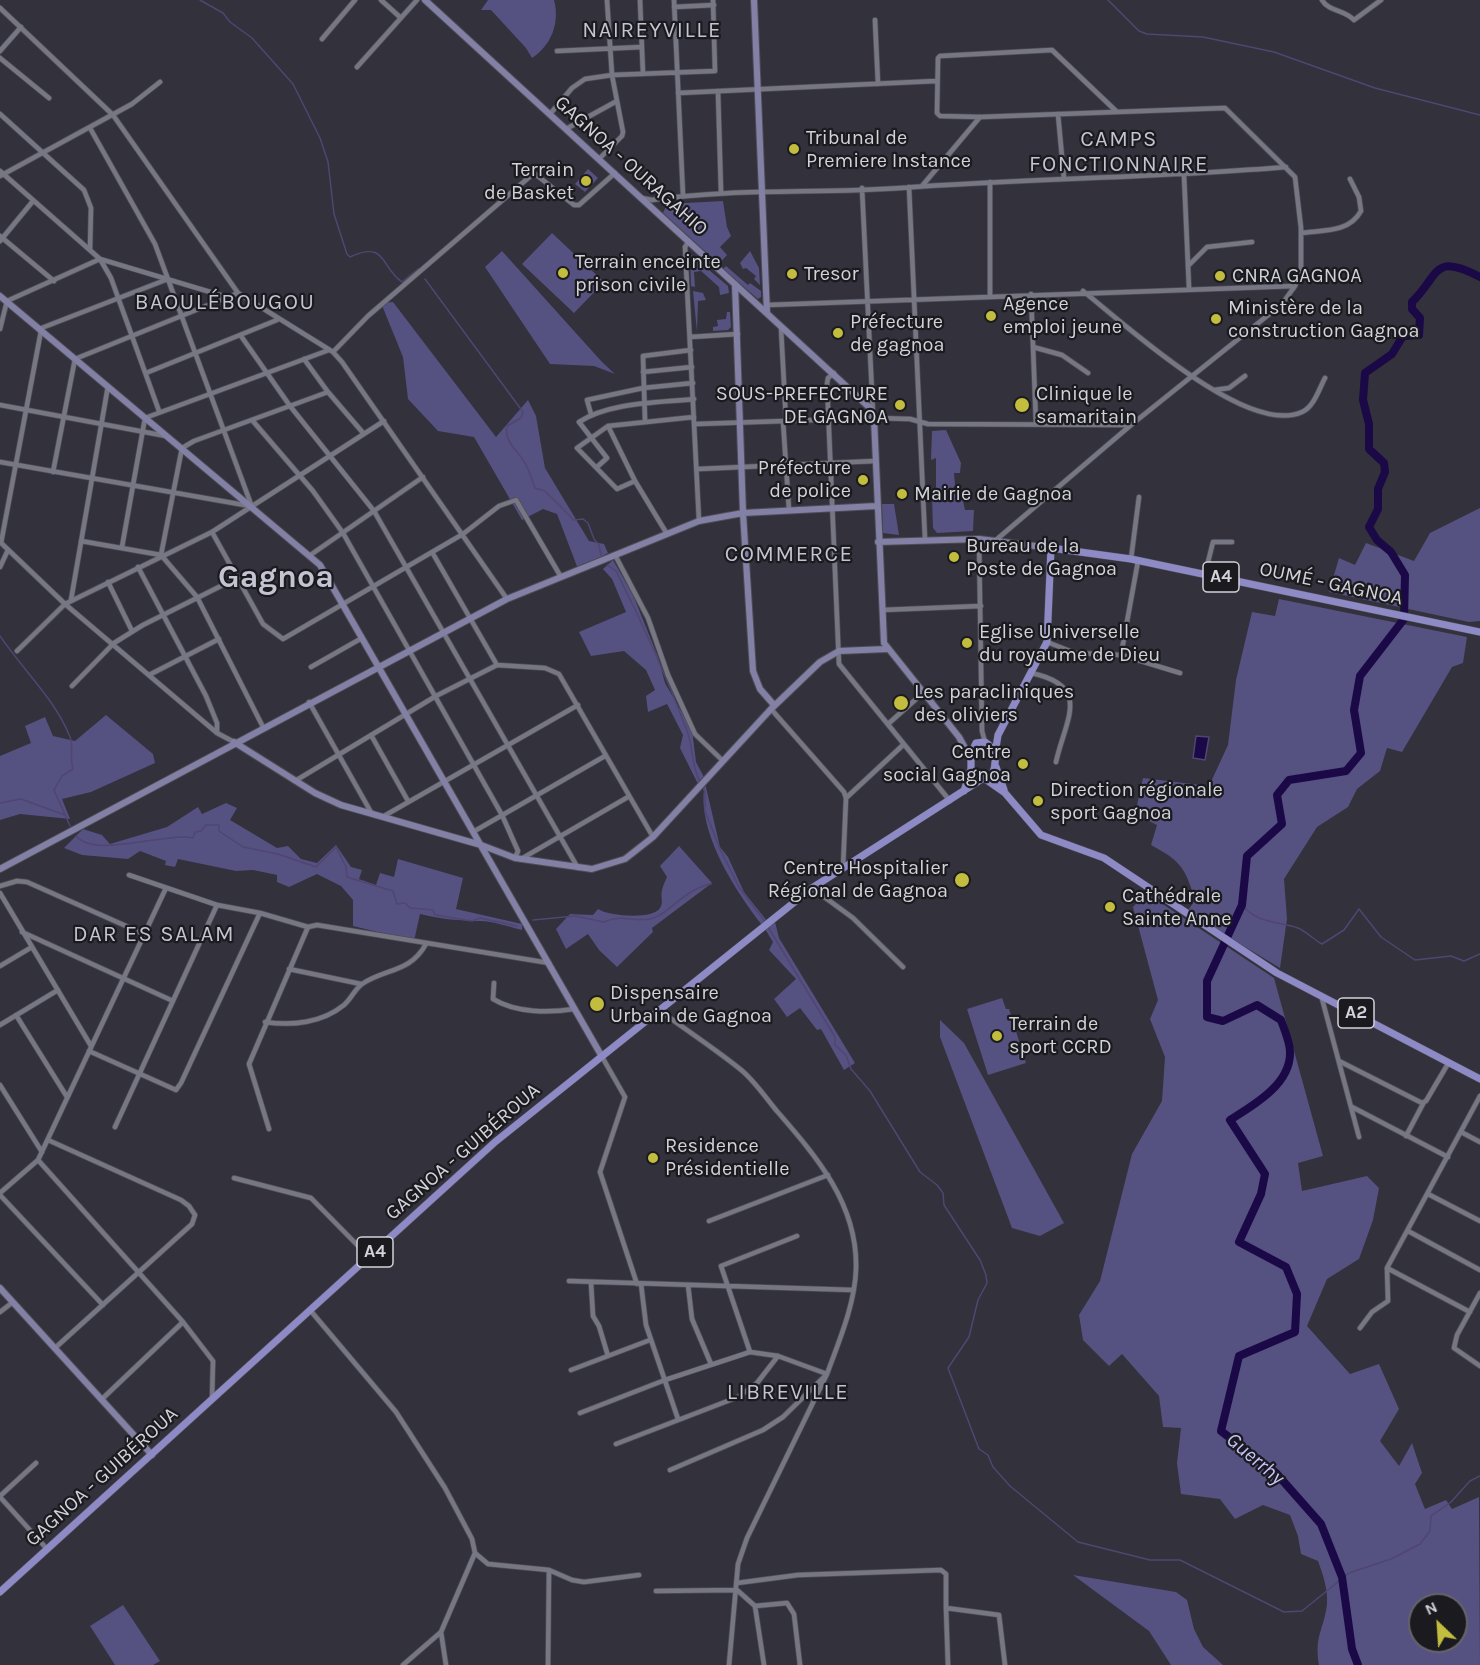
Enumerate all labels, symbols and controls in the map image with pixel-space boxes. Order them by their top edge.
district label: NAIREYVILLE [582,18,722,44]
street label: GAGNOA - OURAGAHIO [549,91,713,241]
place label: Tribunal de Premiere Instance [806,126,971,173]
district label: CAMPS FONCTIONNAIRE [1029,127,1209,178]
marker: Tribunal de Premiere Instance [787,142,801,156]
place label: Terrain de Basket [484,158,574,205]
marker: Terrain de Basket [579,174,593,188]
place label: Terrain enceinte prison civile [575,250,721,297]
place label: Tresor [804,262,859,286]
place label: CNRA GAGNOA [1232,264,1362,288]
marker: Terrain enceinte prison civile [556,266,570,280]
marker: Tresor [785,267,799,281]
marker: CNRA GAGNOA [1213,269,1227,283]
district label: BAOULÉBOUGOU [135,290,315,316]
place label: Agence emploi jeune [1003,292,1122,339]
place label: Ministère de la construction Gagnoa [1228,296,1419,343]
marker: Agence emploi jeune [984,309,998,323]
place label: Préfecture de gagnoa [850,310,944,357]
marker: Ministère de la construction Gagnoa [1209,312,1223,326]
marker: Préfecture de gagnoa [831,326,845,340]
place label: SOUS-PREFECTURE DE GAGNOA [716,382,888,429]
place label: Clinique le samaritain [1036,382,1137,429]
marker: Clinique le samaritain [1013,396,1031,414]
marker: SOUS-PREFECTURE DE GAGNOA [893,398,907,412]
place label: Préfecture de police [758,456,851,503]
marker: Préfecture de police [856,473,870,487]
place label: Mairie de Gagnoa [914,482,1072,506]
marker: Mairie de Gagnoa [895,487,909,501]
place label: Bureau de la Poste de Gagnoa [966,534,1117,581]
district label: COMMERCE [725,542,853,568]
marker: Bureau de la Poste de Gagnoa [947,550,961,564]
street label: OUMÉ - GAGNOA [1257,557,1405,611]
district label: Gagnoa [218,559,334,597]
road number: A4 [1203,562,1239,592]
place label: Eglise Universelle du royaume de Dieu [979,620,1160,667]
marker: Eglise Universelle du royaume de Dieu [960,636,974,650]
place label: Les paracliniques des oliviers [914,680,1074,727]
marker: Les paracliniques des oliviers [892,694,910,712]
place label: Centre social Gagnoa [883,740,1011,787]
marker: Centre social Gagnoa [1016,757,1030,771]
place label: Direction régionale sport Gagnoa [1050,778,1223,825]
marker: Direction régionale sport Gagnoa [1031,794,1045,808]
place label: Centre Hospitalier Régional de Gagnoa [768,856,948,903]
marker: Centre Hospitalier Régional de Gagnoa [953,871,971,889]
place label: Cathédrale Sainte Anne [1122,884,1232,931]
marker: Cathédrale Sainte Anne [1103,900,1117,914]
district label: DAR ES SALAM [73,922,235,948]
place label: Dispensaire Urbain de Gagnoa [610,981,772,1028]
marker: Dispensaire Urbain de Gagnoa [588,995,606,1013]
road number: A2 [1338,998,1374,1028]
place label: Terrain de sport CCRD [1009,1012,1112,1059]
marker: Terrain de sport CCRD [990,1029,1004,1043]
street label: GAGNOA - GUIBÉROUA [381,1078,545,1226]
place label: Residence Présidentielle [665,1134,789,1181]
marker: Residence Présidentielle [646,1151,660,1165]
road number: A4 [357,1237,393,1267]
district label: LIBREVILLE [727,1380,849,1406]
street label: GAGNOA - GUIBÉROUA [21,1402,183,1552]
water label: Guerrhy [1221,1427,1289,1491]
north arrow [1408,1593,1468,1653]
text: N [1422,1597,1440,1619]

